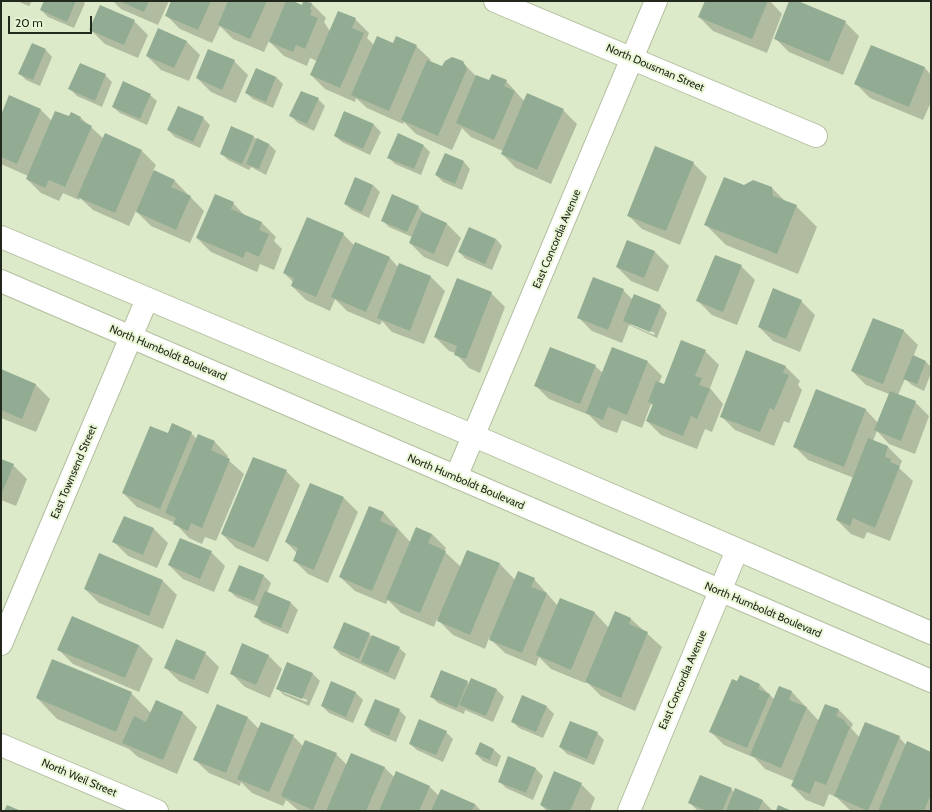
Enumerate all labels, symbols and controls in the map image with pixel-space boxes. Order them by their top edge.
scale bar [10,8,94,34]
text: 20 m [15,15,43,30]
street label: North Dousman Street [604,41,706,95]
street label: East Concordia Avenue [530,187,584,291]
street label: North Humboldt Boulevard [107,322,229,384]
street label: East Townsend Street [48,423,100,521]
street label: North Humboldt Boulevard [405,451,527,513]
street label: North Humboldt Boulevard [702,579,824,641]
street label: East Concordia Avenue [656,628,710,732]
street label: North Weil Street [39,756,119,800]

